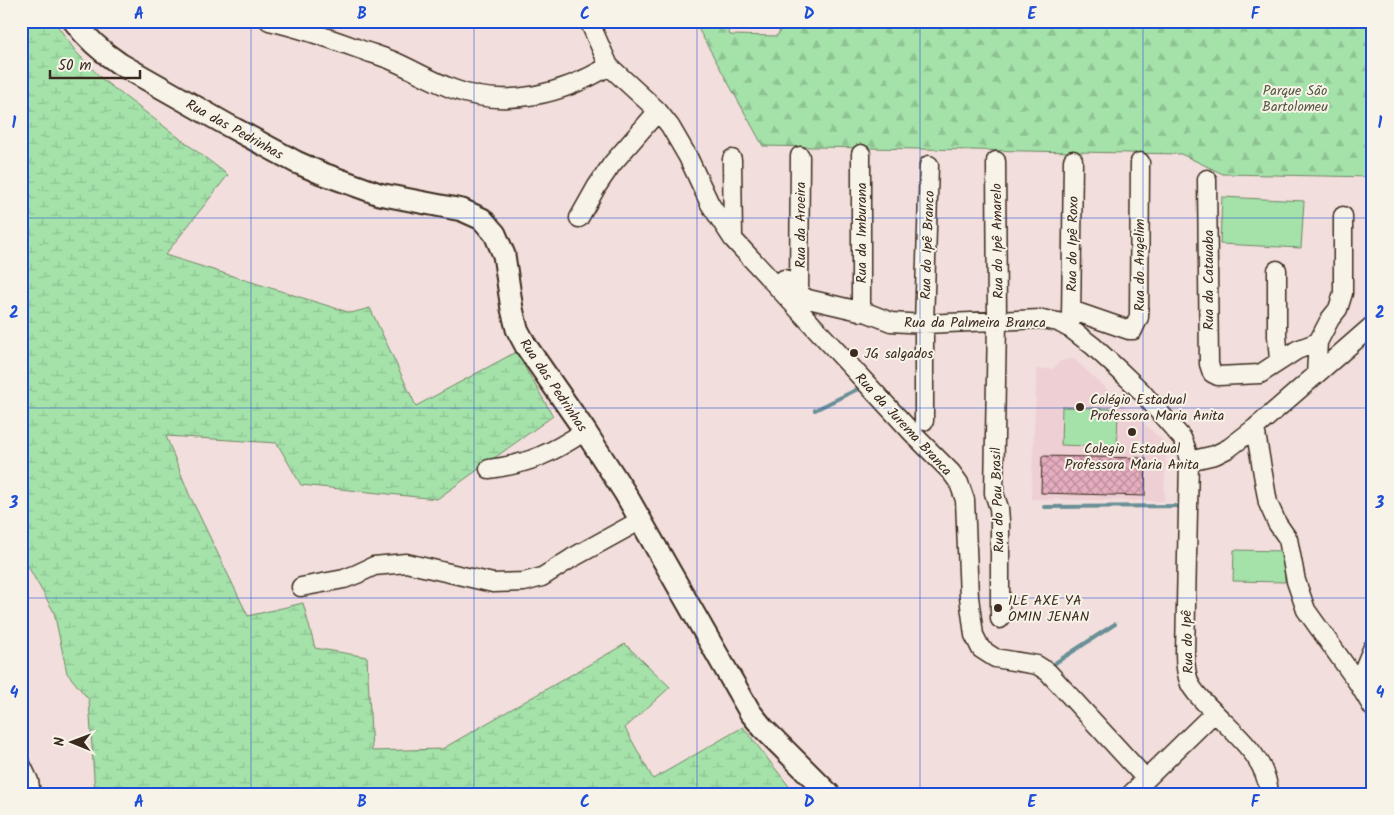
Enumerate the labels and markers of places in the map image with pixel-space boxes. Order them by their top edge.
place label: JG salgados [864,343,933,365]
marker: JG salgados [848,347,860,359]
place label: Colégio Estadual Professora Maria Anita [1090,389,1224,427]
marker: Colégio Estadual Professora Maria Anita [1074,401,1086,413]
marker: Colegio Estadual Professora Maria Anita [1126,426,1138,438]
place label: Colegio Estadual Professora Maria Anita [1065,438,1199,476]
place label: ILE AXE YA OMIN JENAN [1008,590,1090,628]
marker: ILE AXE YA OMIN JENAN [992,602,1004,614]

